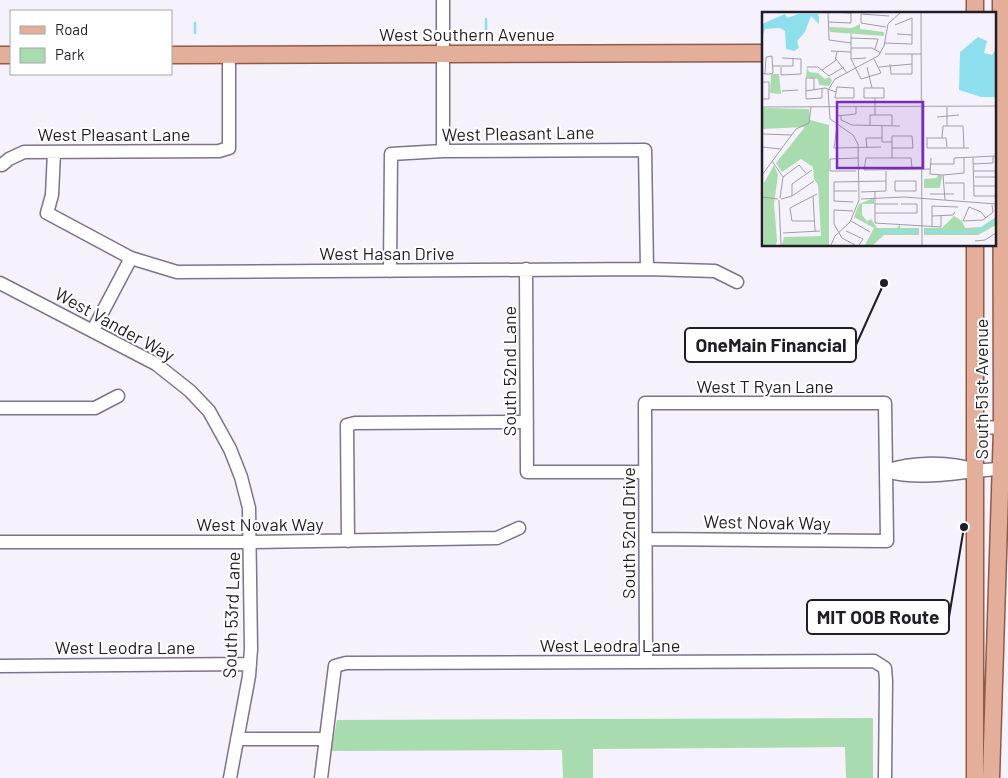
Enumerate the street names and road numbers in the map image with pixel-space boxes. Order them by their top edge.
street label: West Southern Avenue [379,23,555,45]
street label: West Pleasant Lane [441,121,595,145]
street label: West Pleasant Lane [38,123,190,145]
street label: West Hasan Drive [319,242,455,264]
street label: West Vander Way [51,282,179,366]
street label: South 52nd Lane [498,306,520,436]
street label: South 51st Avenue [970,319,992,459]
street label: West T Ryan Lane [696,375,834,397]
street label: South 52nd Drive [617,467,639,599]
street label: West Novak Way [703,510,831,534]
street label: West Novak Way [196,513,324,535]
street label: South 53rd Lane [218,551,244,679]
street label: West Leodra Lane [540,634,680,656]
street label: West Leodra Lane [55,636,195,658]

